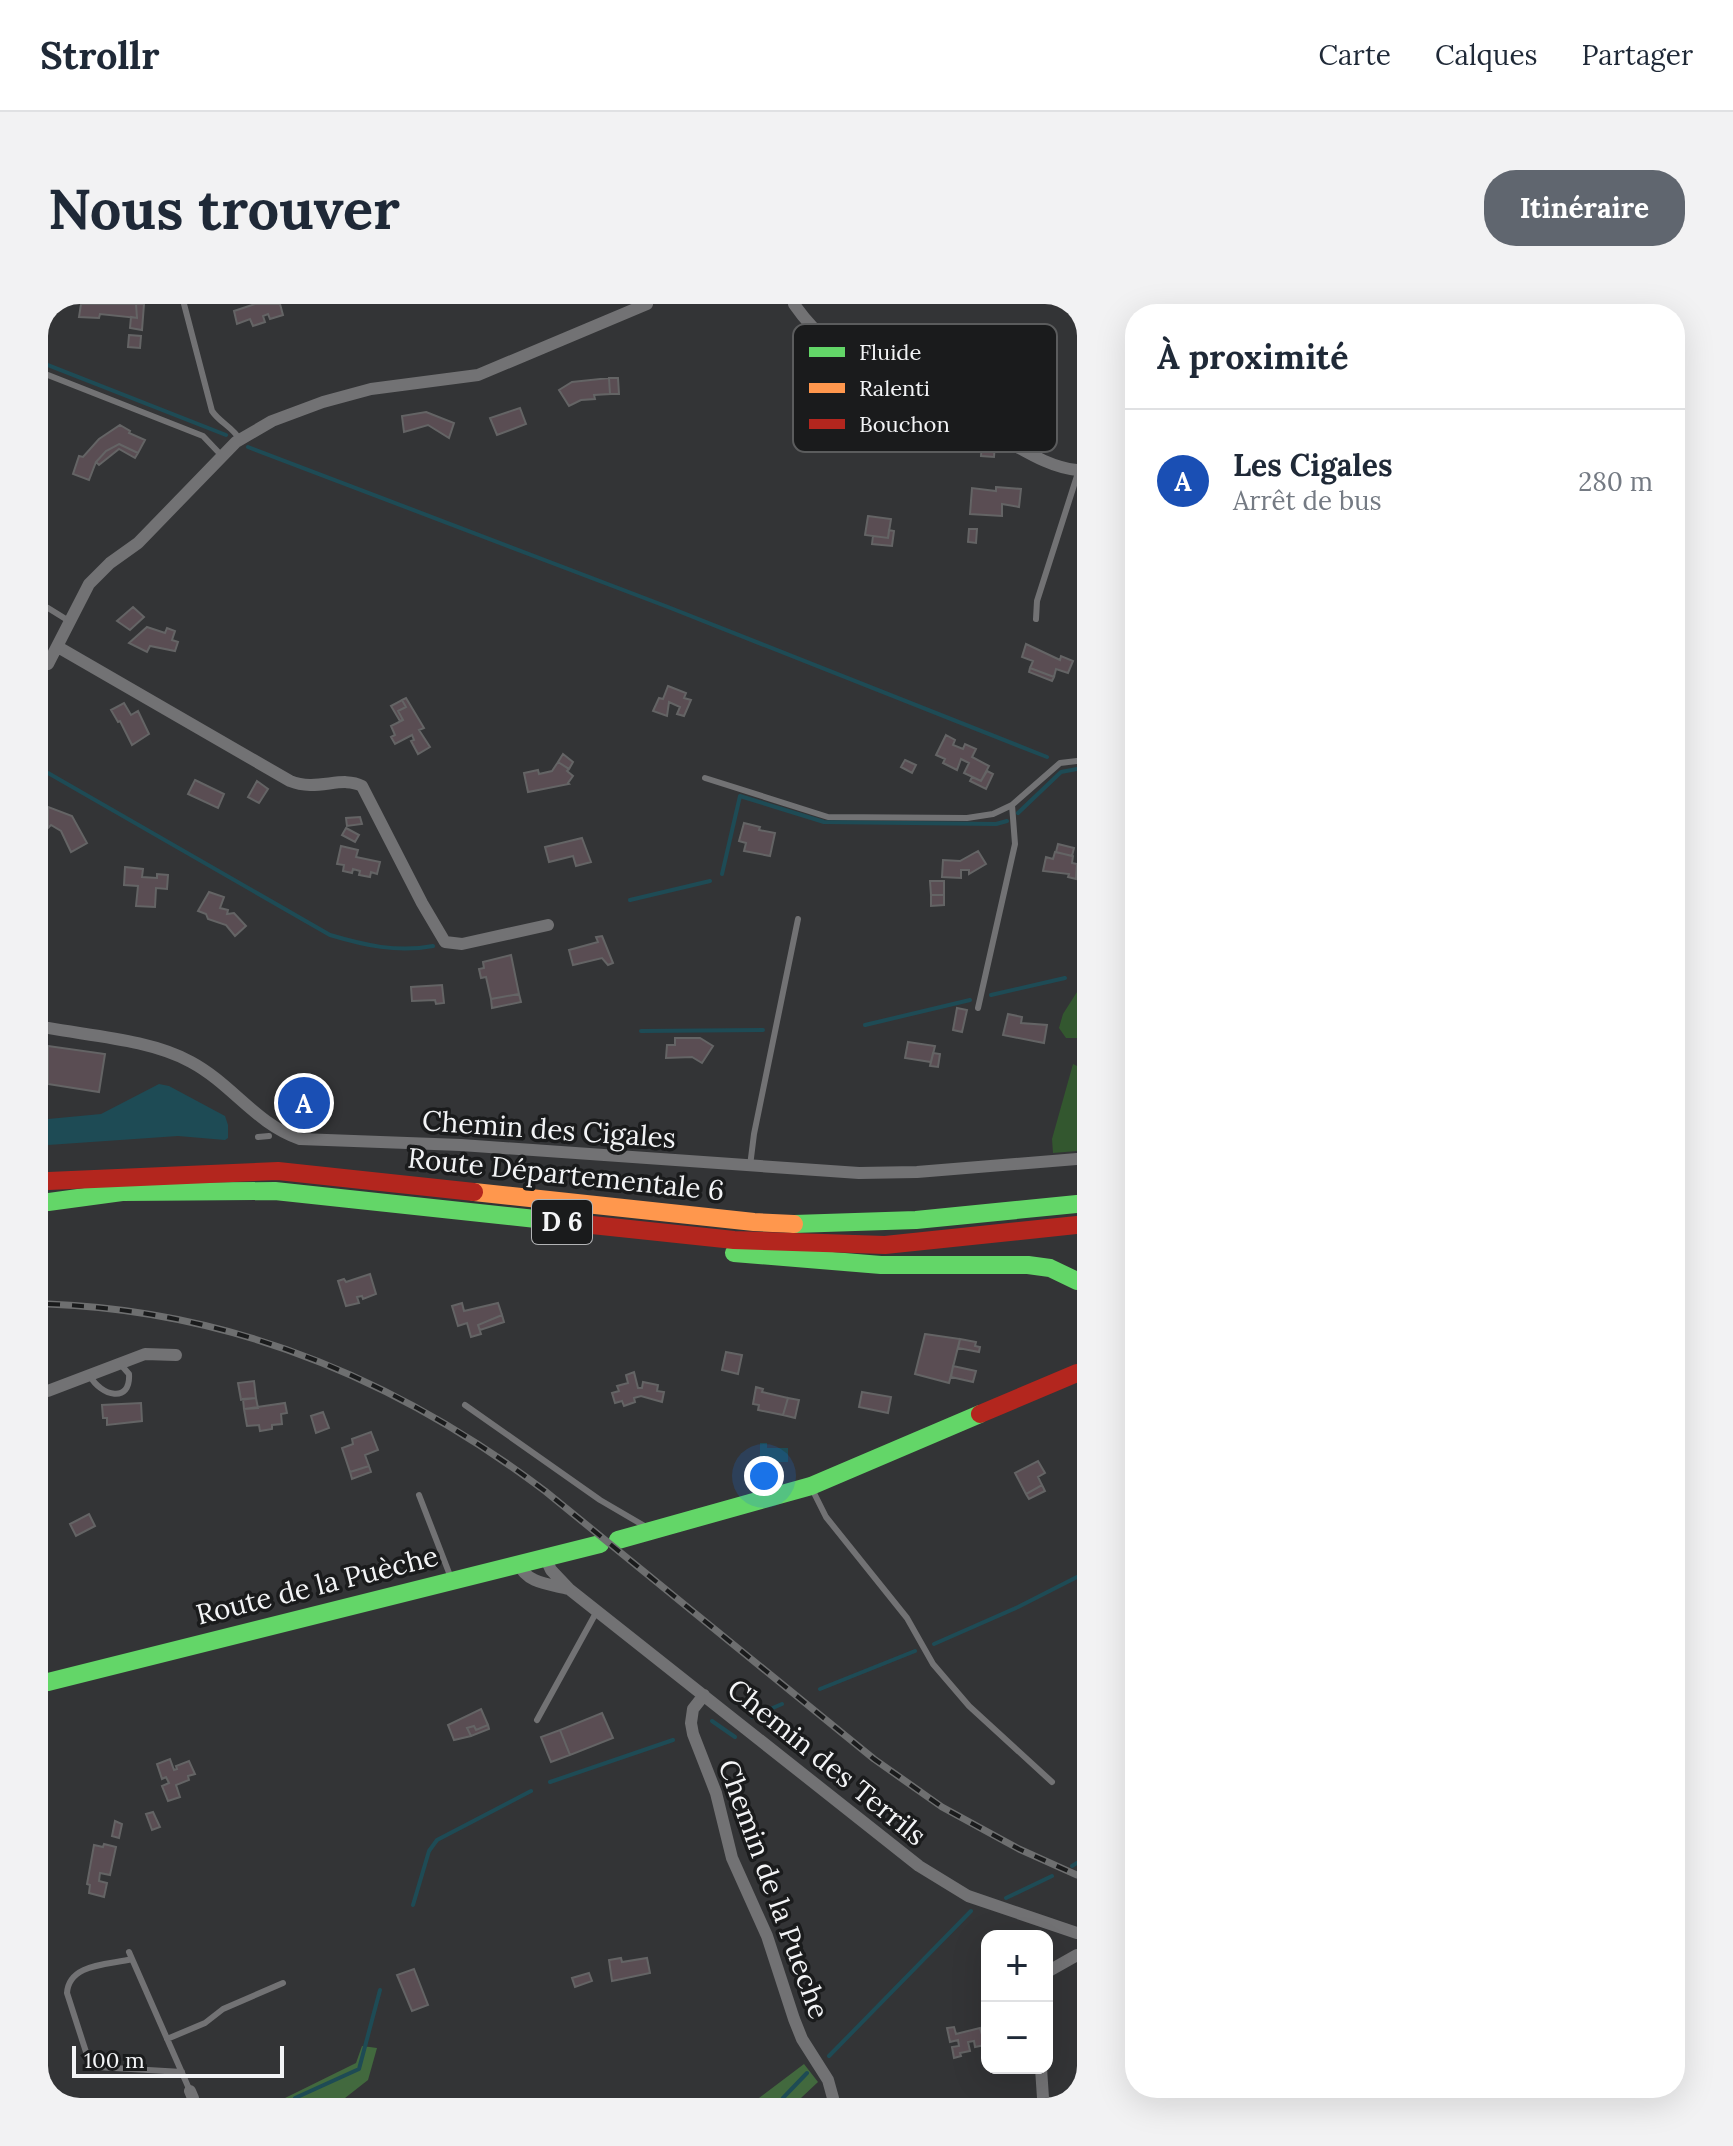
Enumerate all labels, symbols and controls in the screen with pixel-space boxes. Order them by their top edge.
text: Strollr [40,31,159,79]
text: Carte [1319,37,1391,73]
text: Calques [1435,37,1538,73]
text: Partager [1582,37,1693,73]
button: Itinéraire [1484,170,1685,246]
text: Nous trouver [48,173,400,244]
legend [793,324,1057,452]
text: À proximité [1157,335,1348,378]
text: Fluide [859,338,922,366]
text: Ralenti [859,374,930,402]
text: Bouchon [859,410,950,438]
text: Les Cigales [1233,446,1392,484]
text: A [1174,465,1192,498]
text: 280 m [1578,465,1653,498]
text: Arrêt de bus [1233,484,1382,517]
pin: A [278,1073,330,1133]
street label: Chemin des Cigales [421,1102,677,1156]
street label: Route Départementale 6 [406,1139,726,1209]
road number: D 6 [532,1200,592,1244]
your location [744,1456,784,1496]
street label: Route de la Puèche [192,1538,442,1632]
street label: Chemin des Terrils [720,1671,934,1853]
street label: Chemin de la Pueche [710,1755,838,2023]
map controls [981,1930,1053,2074]
button: + [981,1930,1053,2002]
button: − [981,2002,1053,2074]
scale bar [72,2042,284,2078]
text: 100 m [84,2046,145,2074]

